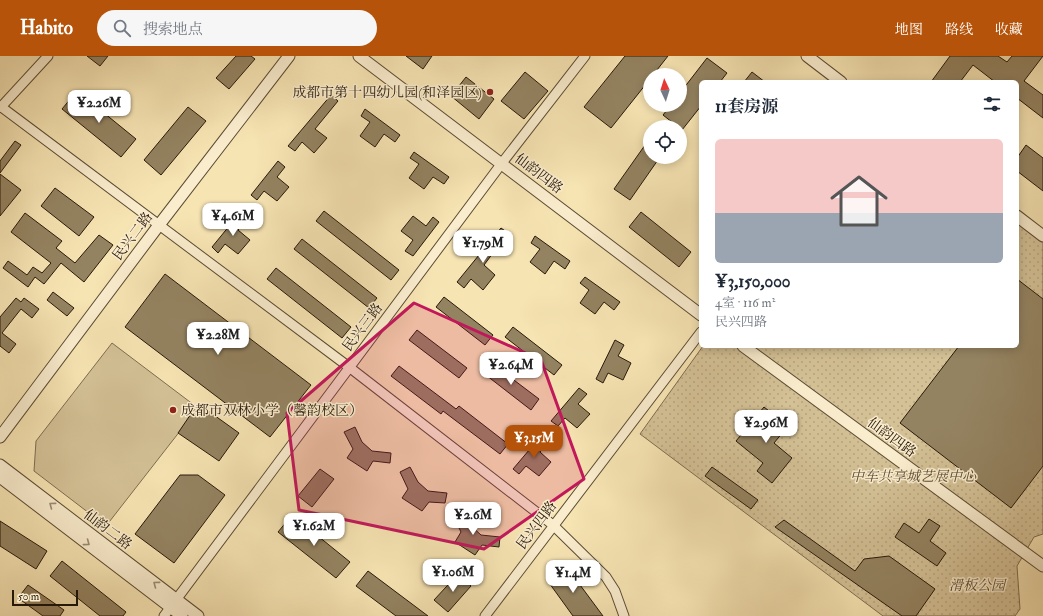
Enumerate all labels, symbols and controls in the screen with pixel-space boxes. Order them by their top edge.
search box [97,10,377,46]
text: Habito [20,16,73,40]
icon: search [111,17,133,39]
text: 搜索地点 [143,20,203,39]
text: 地图 [895,21,923,38]
text: 路线 [945,21,973,38]
text: 收藏 [995,21,1023,38]
north arrow [643,68,687,112]
map controls [643,68,687,164]
place label: 成都市第十四幼儿园(和泽园区) [292,84,482,101]
marker: 成都市第十四幼儿园(和泽园区) [485,87,495,97]
pin: ¥2.26M [66,90,132,124]
icon: filters [981,93,1003,115]
text: ¥2.26M [77,95,121,111]
text: 11套房源 [715,96,778,117]
button: locate [643,120,687,164]
street label: 仙韵四路 [511,150,566,197]
icon: home [823,165,895,237]
pin: ¥4.61M [200,203,266,237]
text: ¥4.61M [211,208,255,224]
street label: 民兴二路 [109,209,156,264]
pin: ¥1.79M [450,230,516,264]
text: ¥1.79M [462,235,504,251]
text: ¥3,150,000 [715,271,791,292]
text: 4室 · 116 m² [715,295,775,311]
street label: 民兴三路 [339,300,386,355]
text: 民兴四路 [715,314,767,330]
pin: ¥2.28M [185,322,251,356]
text: ¥2.28M [196,327,240,343]
pin: ¥2.64M [478,352,544,386]
text: ¥2.64M [488,357,534,373]
place label: 成都市双林小学（馨韵校区） [181,402,363,419]
marker: 成都市双林小学（馨韵校区） [168,405,178,415]
pin: ¥2.96M [733,410,799,444]
street label: 仙韵四路 [864,414,919,461]
text: ¥2.96M [744,415,788,431]
pin: ¥3.15M [501,425,567,459]
text: ¥3.15M [514,430,554,446]
park label: 中车共享城艺展中心 [850,468,977,485]
street label: 民兴四路 [513,498,560,553]
pin: ¥2.6M [445,502,501,536]
one-way arrow [50,503,57,510]
street label: 仙韵二路 [80,506,135,553]
text: ¥2.6M [454,507,492,523]
pin: ¥1.62M [281,513,347,547]
text: ¥1.62M [293,518,335,534]
one-way arrow [82,538,89,545]
pin: ¥1.06M [420,559,486,593]
pin: ¥1.4M [545,560,601,594]
text: ¥1.06M [432,564,474,580]
text: ¥1.4M [555,565,591,581]
park label: 滑板公园 [949,577,1007,594]
one-way arrow [153,582,160,589]
scale bar [12,588,78,607]
text: 50 m [18,590,39,603]

